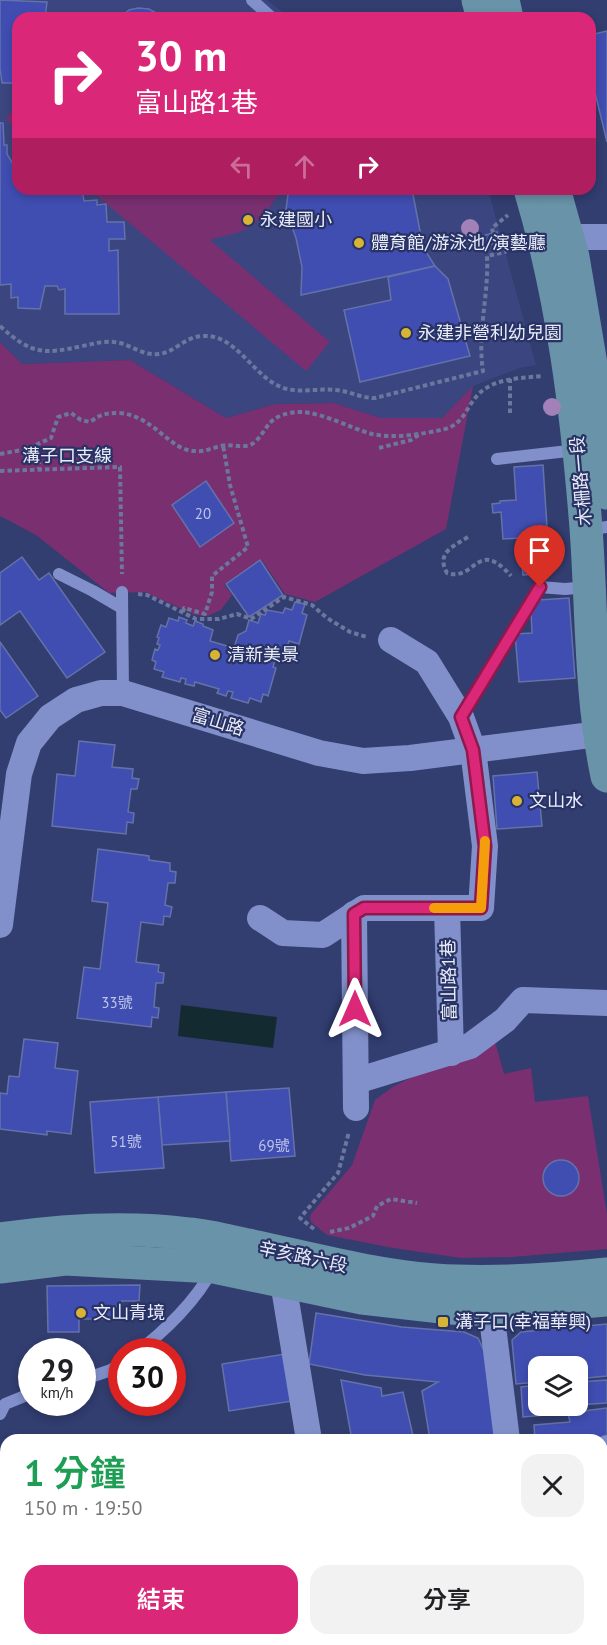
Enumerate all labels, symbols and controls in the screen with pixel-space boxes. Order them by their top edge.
text: 30 m [135,28,227,83]
icon: right [36,36,114,114]
text: 富山路1巷 [135,85,258,119]
icon: left [225,150,258,183]
icon: ahead [288,150,321,183]
icon: right [351,150,384,183]
place label: 永建國小 [260,208,332,231]
marker: 永建國小 [241,213,255,227]
place label: 體育館/游泳池/演藝廳 [371,231,546,254]
marker: 體育館/游泳池/演藝廳 [352,236,366,250]
place label: 永建非營利幼兒園 [418,321,562,344]
marker: 永建非營利幼兒園 [399,326,413,340]
street label: 木柵路一段 [565,435,596,527]
street label: 溝子口支線 [22,444,112,467]
house number: 20 [195,504,211,523]
pin [514,525,565,587]
icon: arrive [523,534,556,567]
place label: 清新美景 [227,643,299,666]
marker: 清新美景 [208,648,222,662]
street label: 富山路 [189,703,247,740]
place label: 文山水 [529,789,583,812]
marker: 文山水 [510,794,524,808]
street label: 富山路1巷 [436,939,461,1021]
position arrow [323,977,387,1041]
house number: 33號 [101,993,133,1012]
house number: 51號 [110,1132,142,1151]
house number: 69號 [258,1136,290,1155]
street label: 辛亥路六段 [257,1236,350,1277]
place label: 文山青境 [93,1301,165,1324]
marker: 文山青境 [74,1306,88,1320]
place label: 溝子口(幸福華興) [455,1310,591,1333]
marker: 溝子口(幸福華興) [436,1315,450,1329]
speed limit sign: 30 [108,1338,186,1416]
text: 29 [40,1350,74,1389]
map controls [528,1356,588,1416]
button: layers [528,1356,588,1416]
text: km/h [41,1383,73,1402]
text: 1 分鐘 [24,1449,126,1496]
button: close [521,1454,584,1517]
text: 150 m · 19:50 [24,1495,142,1521]
button: 結束 [24,1565,298,1634]
button: 分享 [310,1565,584,1634]

